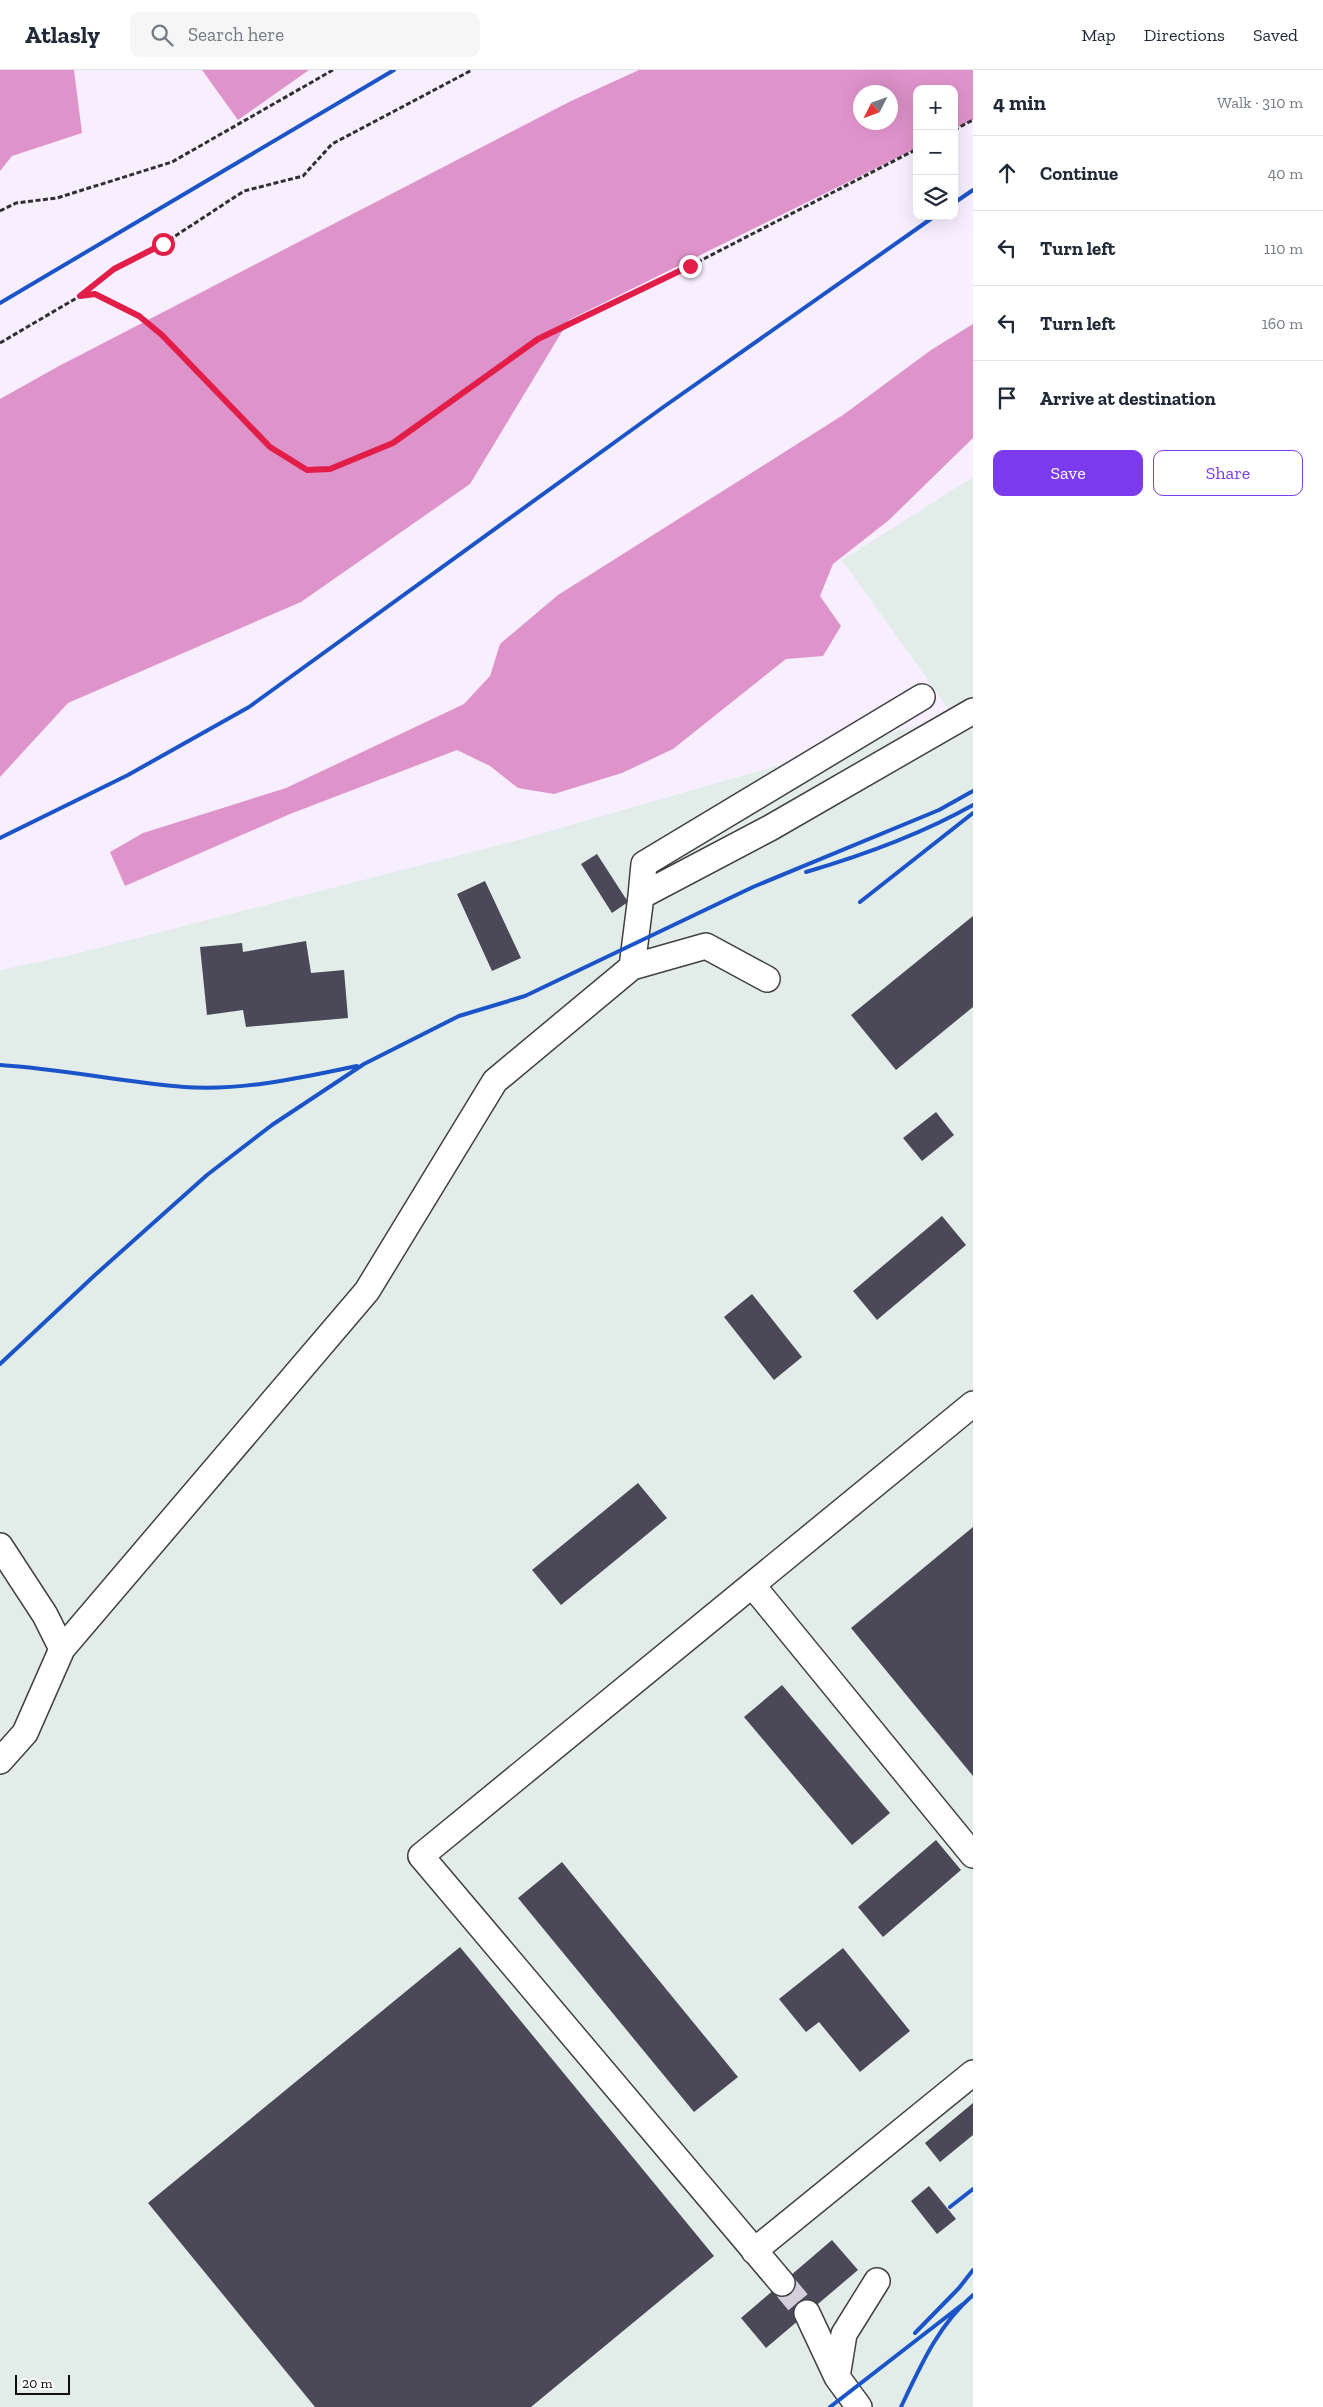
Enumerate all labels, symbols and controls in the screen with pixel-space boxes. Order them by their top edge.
search box [130,12,480,57]
text: Atlasly [25,20,100,49]
icon: search [148,21,176,49]
text: Search here [188,23,284,46]
text: Map [1081,24,1116,46]
text: Directions [1144,24,1225,46]
text: Saved [1253,24,1298,46]
north arrow [853,85,898,130]
map controls [913,85,958,220]
button: + [913,85,958,130]
text: 4 min [993,90,1046,115]
text: Walk · 310 m [1217,93,1303,112]
button: − [913,130,958,175]
icon: ahead [993,159,1021,187]
text: Continue [1040,162,1118,185]
text: 40 m [1268,164,1303,183]
button: layers [913,175,958,220]
route start [152,233,175,256]
icon: left [993,234,1021,262]
text: Turn left [1040,237,1115,260]
text: 110 m [1264,239,1303,258]
route end [679,255,702,278]
icon: left [993,309,1021,337]
text: Turn left [1040,312,1115,335]
text: 160 m [1262,314,1303,333]
icon: arrive [993,384,1021,412]
text: Arrive at destination [1040,387,1216,410]
button: Save [993,450,1143,496]
button: Share [1153,450,1303,496]
scale bar [15,2372,70,2395]
text: 20 m [22,2375,53,2392]

